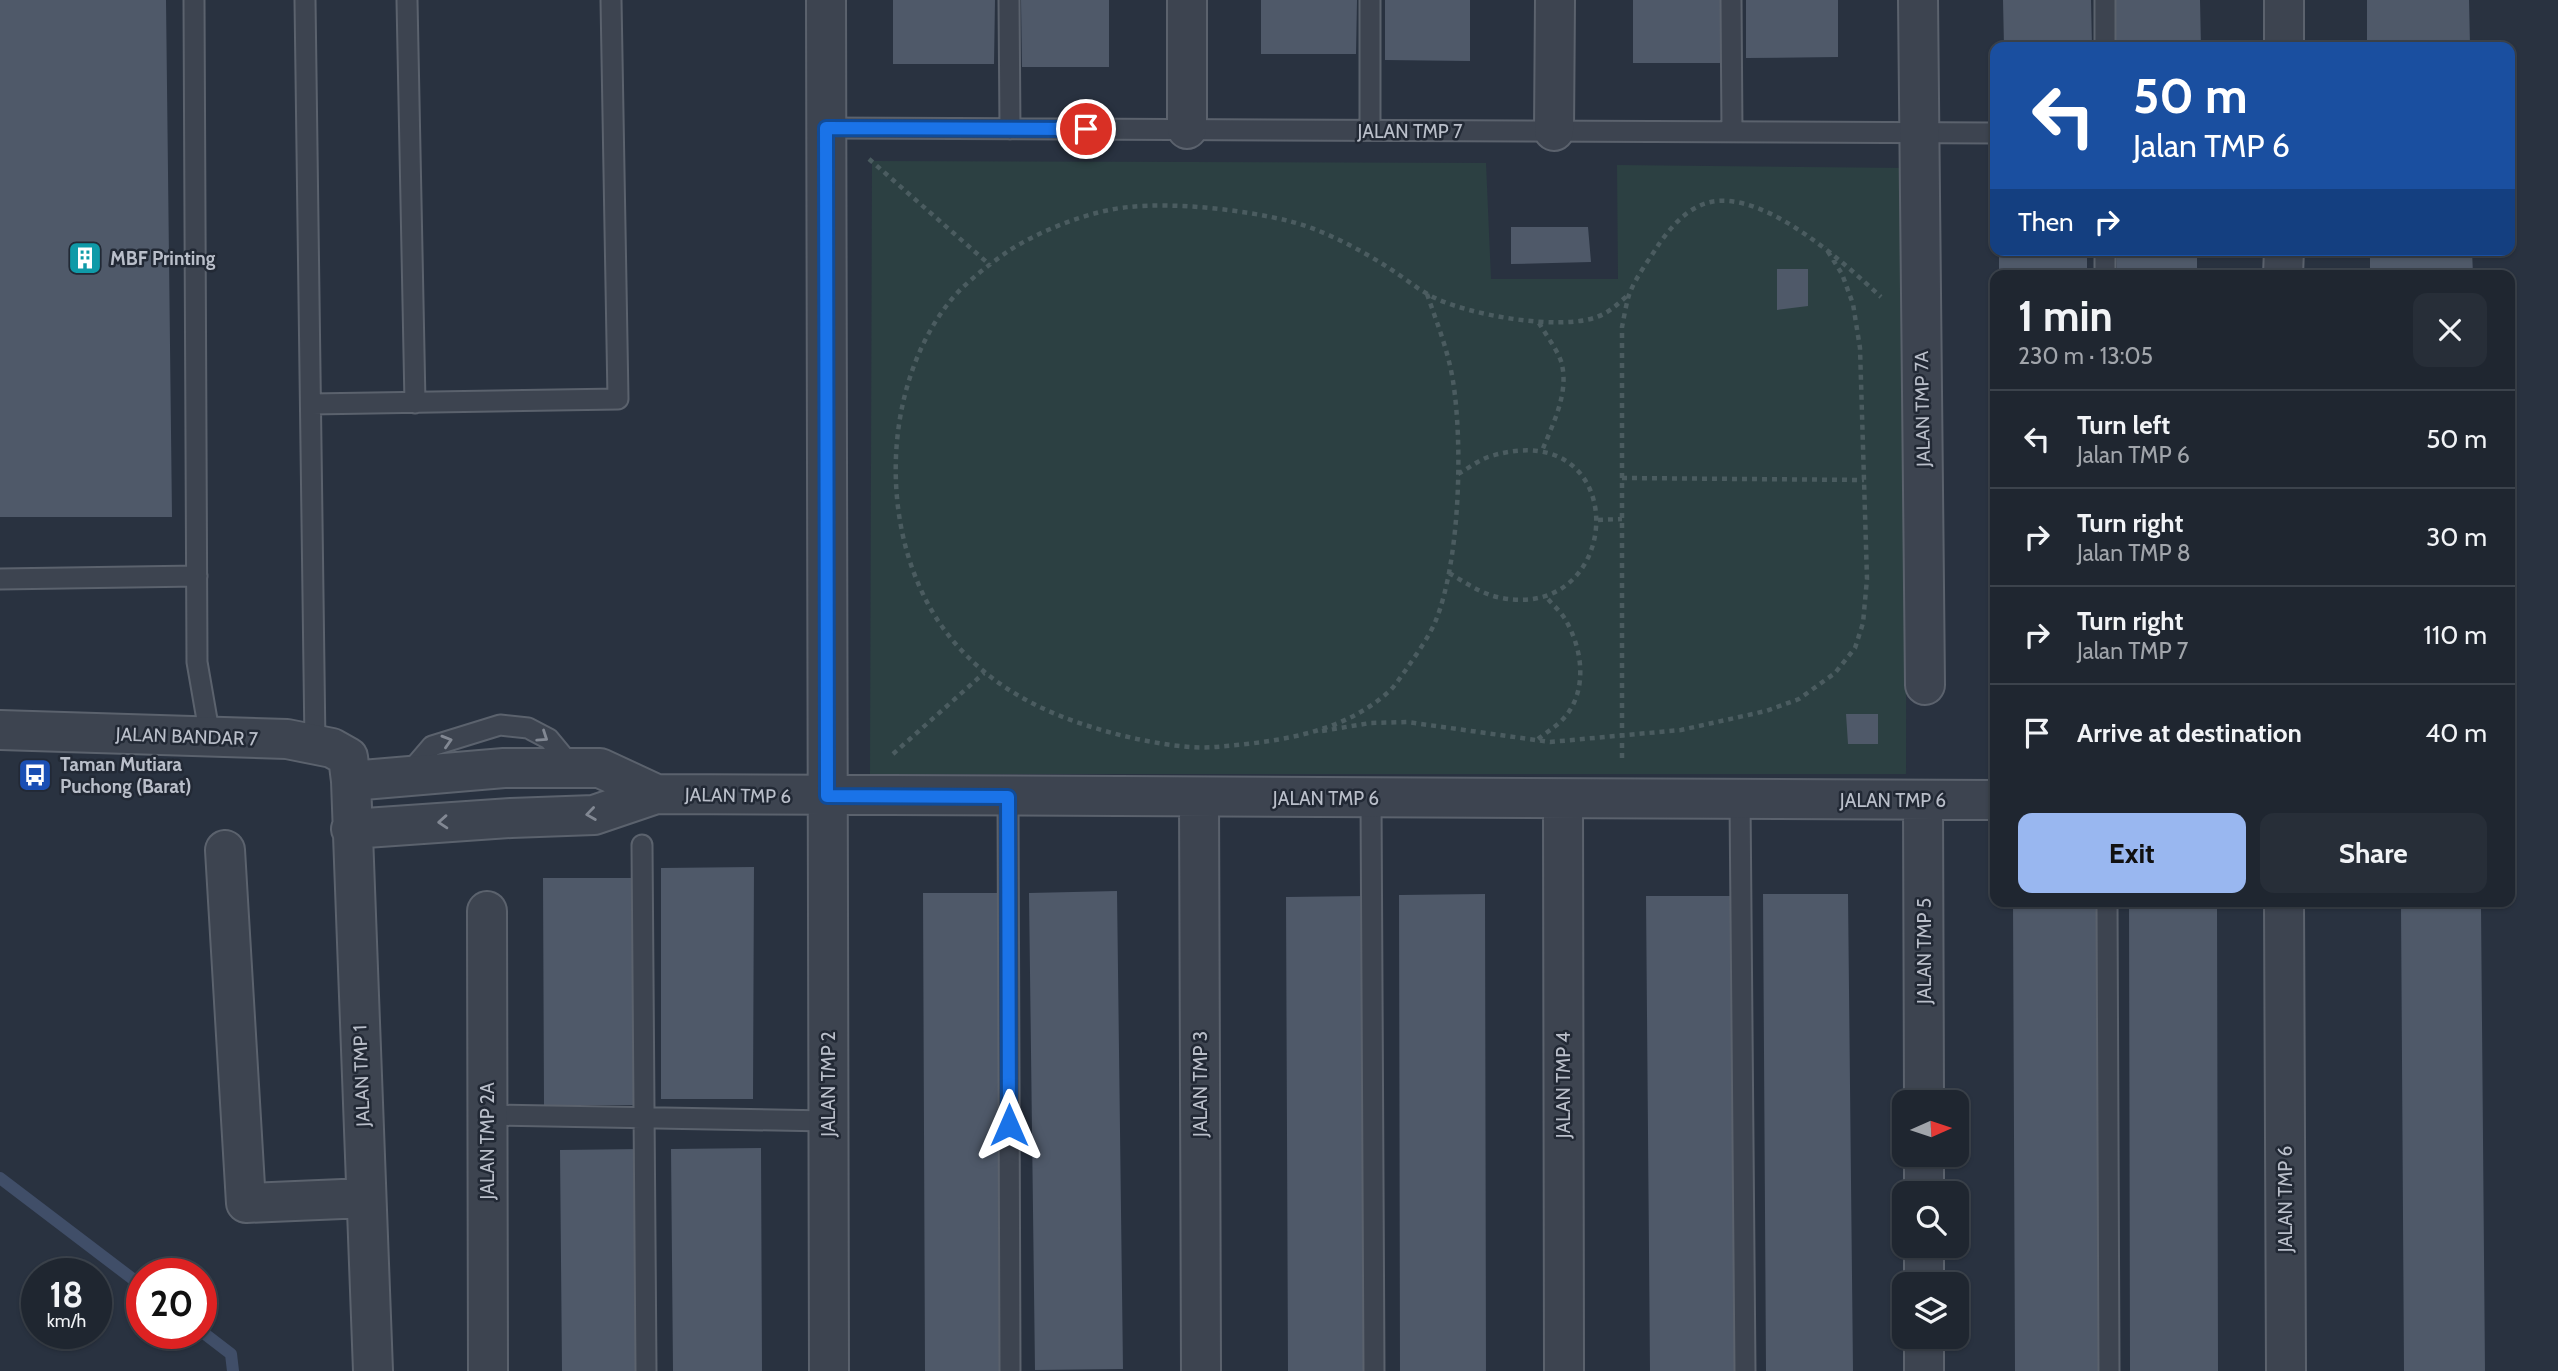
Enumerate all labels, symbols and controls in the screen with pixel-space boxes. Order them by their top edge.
text: 50 m [2133,66,2248,125]
icon: left [2018,70,2109,161]
pin [1056,99,1116,159]
icon: arrive [1067,110,1105,148]
street label: JALAN TMP 7 [1356,120,1463,143]
text: Jalan TMP 6 [2133,126,2290,165]
icon: right [2088,203,2126,241]
text: Then [2018,206,2074,238]
building icon: MBF Printing [66,239,104,277]
place label: MBF Printing [110,247,216,270]
text: 1 min [2018,290,2113,342]
button: close [2413,293,2487,367]
text: 230 m · 13:05 [2018,342,2153,370]
street label: JALAN TMP 7A [1910,351,1935,468]
text: Turn left [2077,409,2170,441]
icon: left [2018,420,2056,458]
text: 50 m [2426,423,2487,455]
text: Jalan TMP 6 [2077,441,2190,469]
text: Turn right [2077,507,2183,539]
icon: right [2018,518,2056,556]
text: 30 m [2426,521,2487,553]
text: Jalan TMP 8 [2077,539,2191,567]
text: Turn right [2077,605,2183,637]
icon: right [2018,616,2056,654]
text: 110 m [2423,619,2487,651]
text: Jalan TMP 7 [2077,637,2188,665]
icon: arrive [2018,714,2056,752]
text: Arrive at destination [2077,717,2302,749]
text: 40 m [2425,717,2487,749]
street label: JALAN BANDAR 7 [114,722,259,750]
one-way arrow [535,729,548,742]
one-way arrow [441,735,453,750]
place label: Taman Mutiara Puchong (Barat) [60,753,192,798]
bus stop icon: Taman Mutiara Puchong (Barat) [16,756,54,794]
street label: JALAN TMP 6 [684,783,791,808]
street label: JALAN TMP 6 [1272,787,1379,810]
street label: JALAN TMP 6 [1839,789,1946,812]
one-way arrow [585,806,597,821]
button: Exit [2018,813,2246,893]
button: Share [2260,813,2487,893]
one-way arrow [437,814,448,829]
street label: JALAN TMP 5 [1913,898,1936,1005]
street label: JALAN TMP 1 [348,1025,375,1128]
street label: JALAN TMP 2 [817,1031,840,1138]
street label: JALAN TMP 3 [1189,1031,1212,1138]
street label: JALAN TMP 4 [1552,1032,1575,1139]
street label: JALAN TMP 2A [476,1082,499,1201]
position arrow [972,1088,1046,1162]
north arrow [1892,1090,1969,1167]
map controls [1892,1090,1969,1349]
street label: JALAN TMP 6 [2274,1146,2297,1253]
button: search [1892,1181,1969,1258]
speed limit sign: 20 [126,1258,217,1349]
button: layers [1892,1272,1969,1349]
text: 18 [49,1273,84,1316]
text: km/h [47,1310,86,1332]

